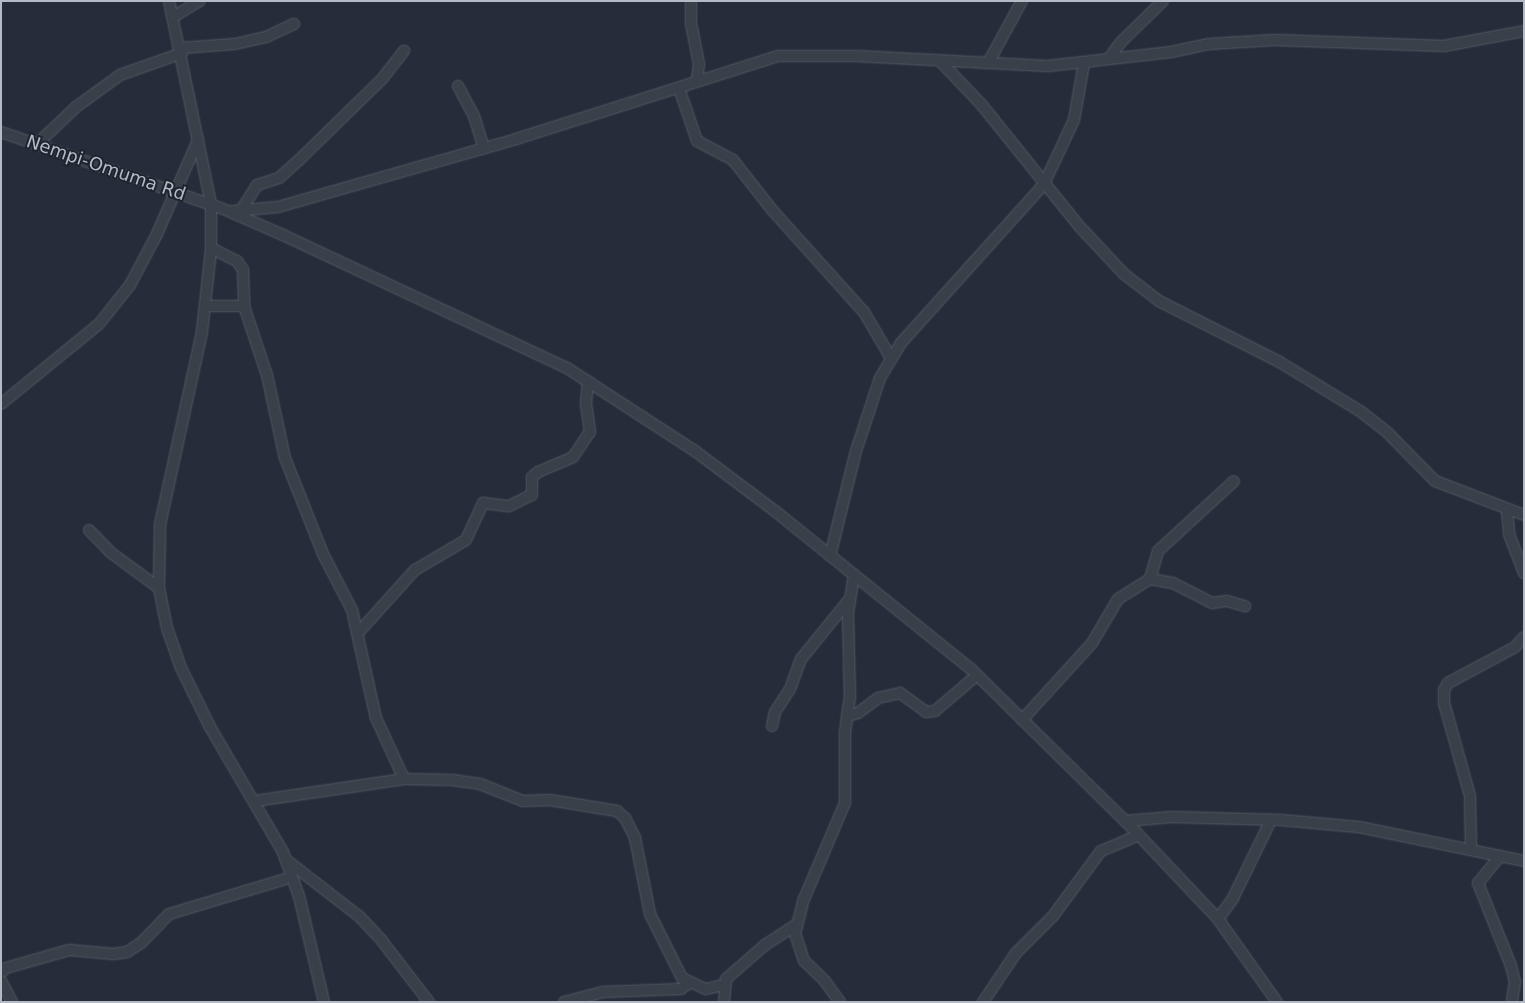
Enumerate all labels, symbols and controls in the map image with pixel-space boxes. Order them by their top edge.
street label: Nempi-Omuma Rd [24,131,188,205]

